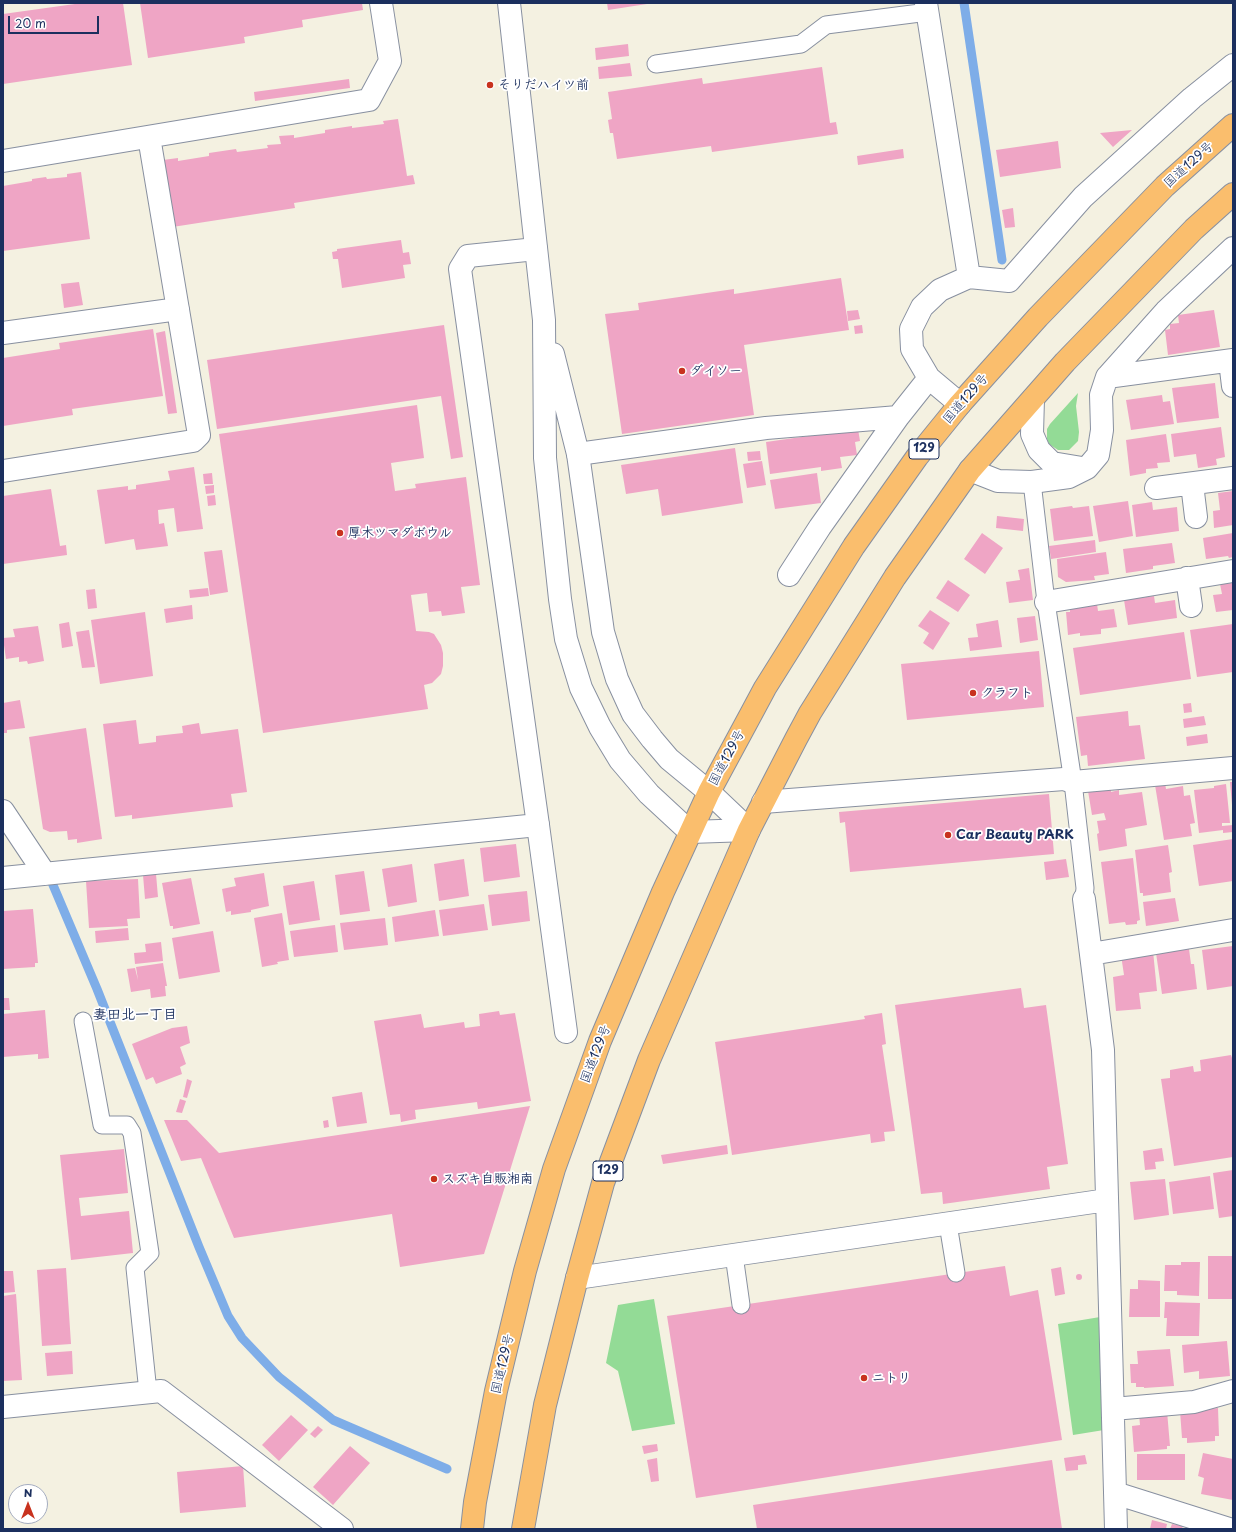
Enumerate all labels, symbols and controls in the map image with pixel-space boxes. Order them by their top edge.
scale bar [10,8,101,34]
text: 20 m [15,14,46,32]
place label: そりだハイツ前 [498,77,589,93]
marker: そりだハイツ前 [485,80,495,90]
street label: 国道129号 [1161,139,1217,191]
place label: ダイソー [690,363,742,379]
marker: ダイソー [677,366,687,376]
street label: 国道129号 [940,371,992,427]
road number: 129 [909,439,939,459]
place label: 厚木ツマダボウル [348,525,452,541]
marker: 厚木ツマダボウル [335,528,345,538]
place label: クラフト [981,685,1033,701]
marker: クラフト [968,688,978,698]
street label: 国道129号 [706,727,748,789]
place label: Car Beauty PARK [956,827,1074,843]
marker: Car Beauty PARK [943,830,953,840]
district label: 妻田北一丁目 [93,1007,177,1023]
street label: 国道129号 [578,1023,614,1085]
road number: 129 [593,1161,623,1181]
place label: スズキ自販湘南 [442,1171,533,1187]
marker: スズキ自販湘南 [429,1174,439,1184]
street label: 国道129号 [488,1332,518,1396]
place label: ニトリ [872,1370,911,1386]
marker: ニトリ [859,1373,869,1383]
north arrow [8,1484,48,1524]
text: N [24,1484,32,1501]

